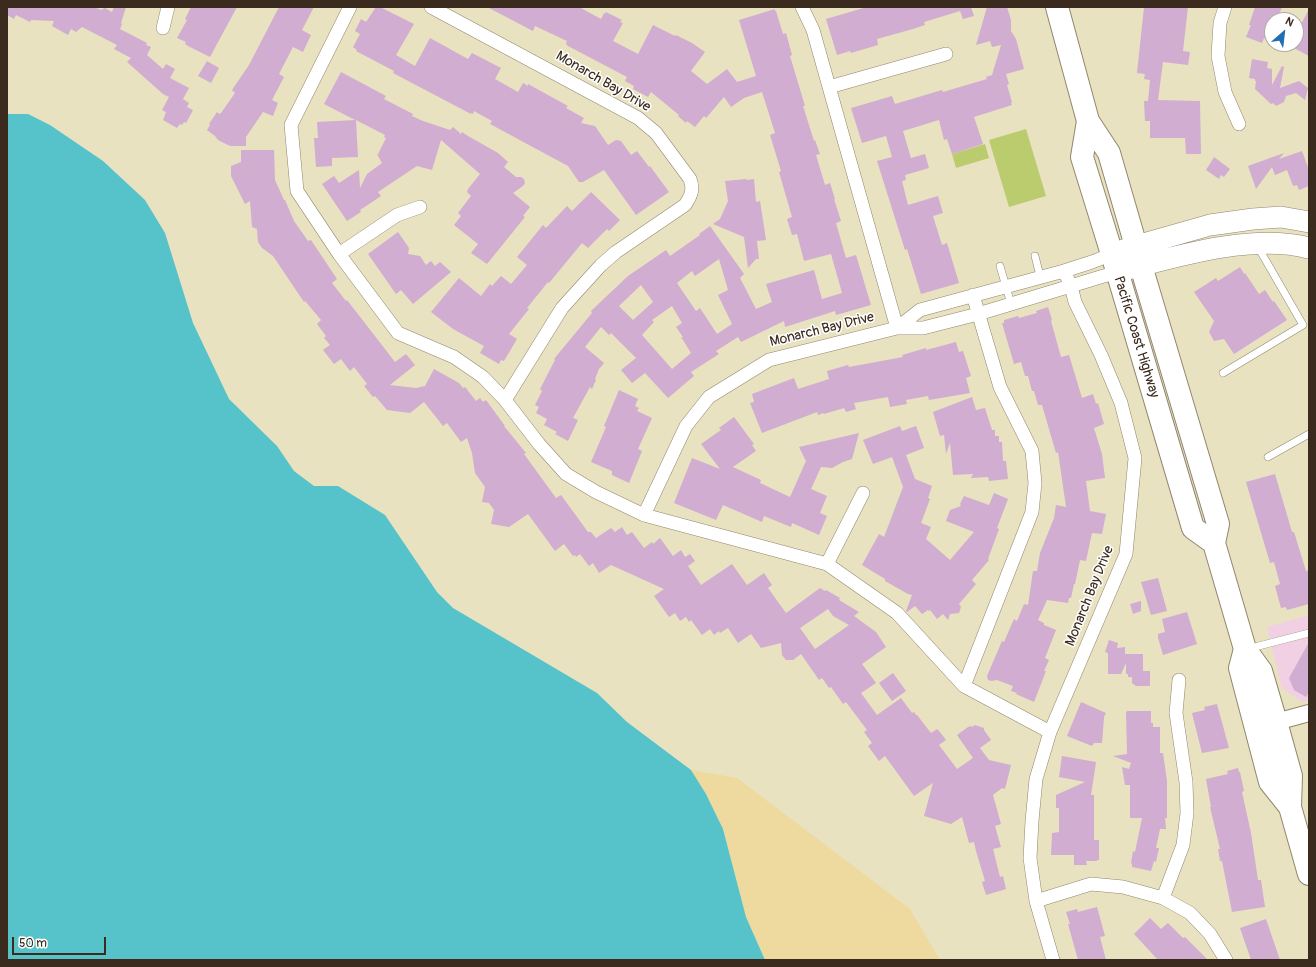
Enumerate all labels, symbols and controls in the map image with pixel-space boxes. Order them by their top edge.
north arrow [1264,12,1304,52]
text: N [1283,14,1296,29]
street label: Monarch Bay Drive [552,48,654,116]
street label: Pacific Coast Highway [1110,274,1162,400]
street label: Monarch Bay Drive [768,309,876,351]
street label: Monarch Bay Drive [1062,543,1118,649]
scale bar [14,929,108,955]
text: 50 m [19,936,47,951]

